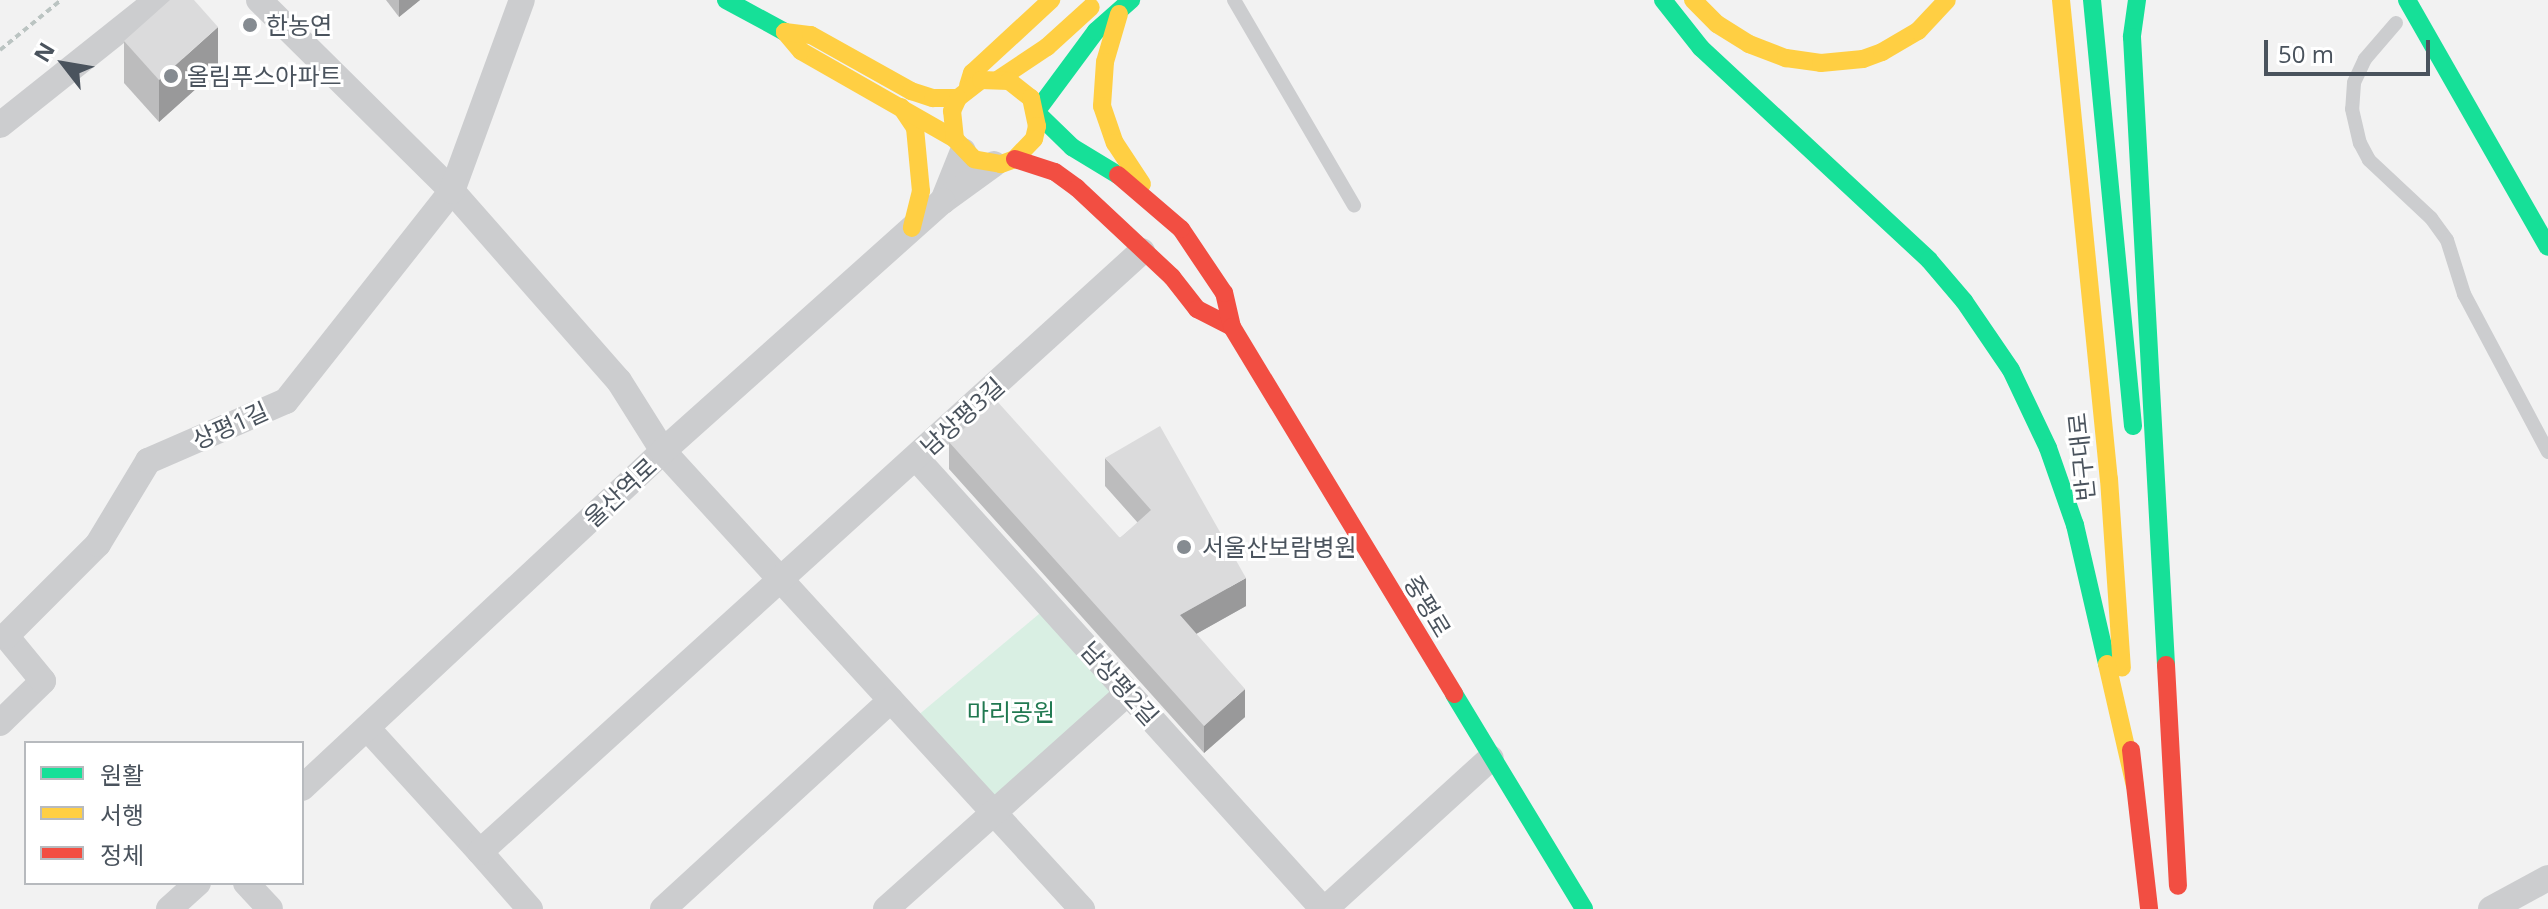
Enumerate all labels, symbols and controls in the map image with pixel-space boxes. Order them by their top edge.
place label: 한농연 [266,11,332,39]
marker: 한농연 [241,16,259,34]
north arrow [24,24,104,104]
scale bar [2268,24,2434,74]
text: N [26,36,61,67]
text: 50 m [2278,37,2334,70]
place label: 올림푸스아파트 [187,62,342,90]
marker: 올림푸스아파트 [162,67,180,85]
street label: 남상평3길 [914,371,1010,461]
street label: 상평1길 [188,396,272,454]
street label: 반구대로 [2062,412,2100,502]
street label: 울산역로 [578,451,662,533]
place label: 서울산보람병원 [1202,533,1357,561]
marker: 서울산보람병원 [1173,536,1195,558]
street label: 중평로 [1399,570,1457,642]
street label: 남상평2길 [1075,635,1165,731]
park label: 마리공원 [967,698,1055,726]
legend [24,741,304,885]
text: 원활 [100,758,144,791]
text: 서행 [100,798,144,831]
text: 정체 [100,838,144,871]

